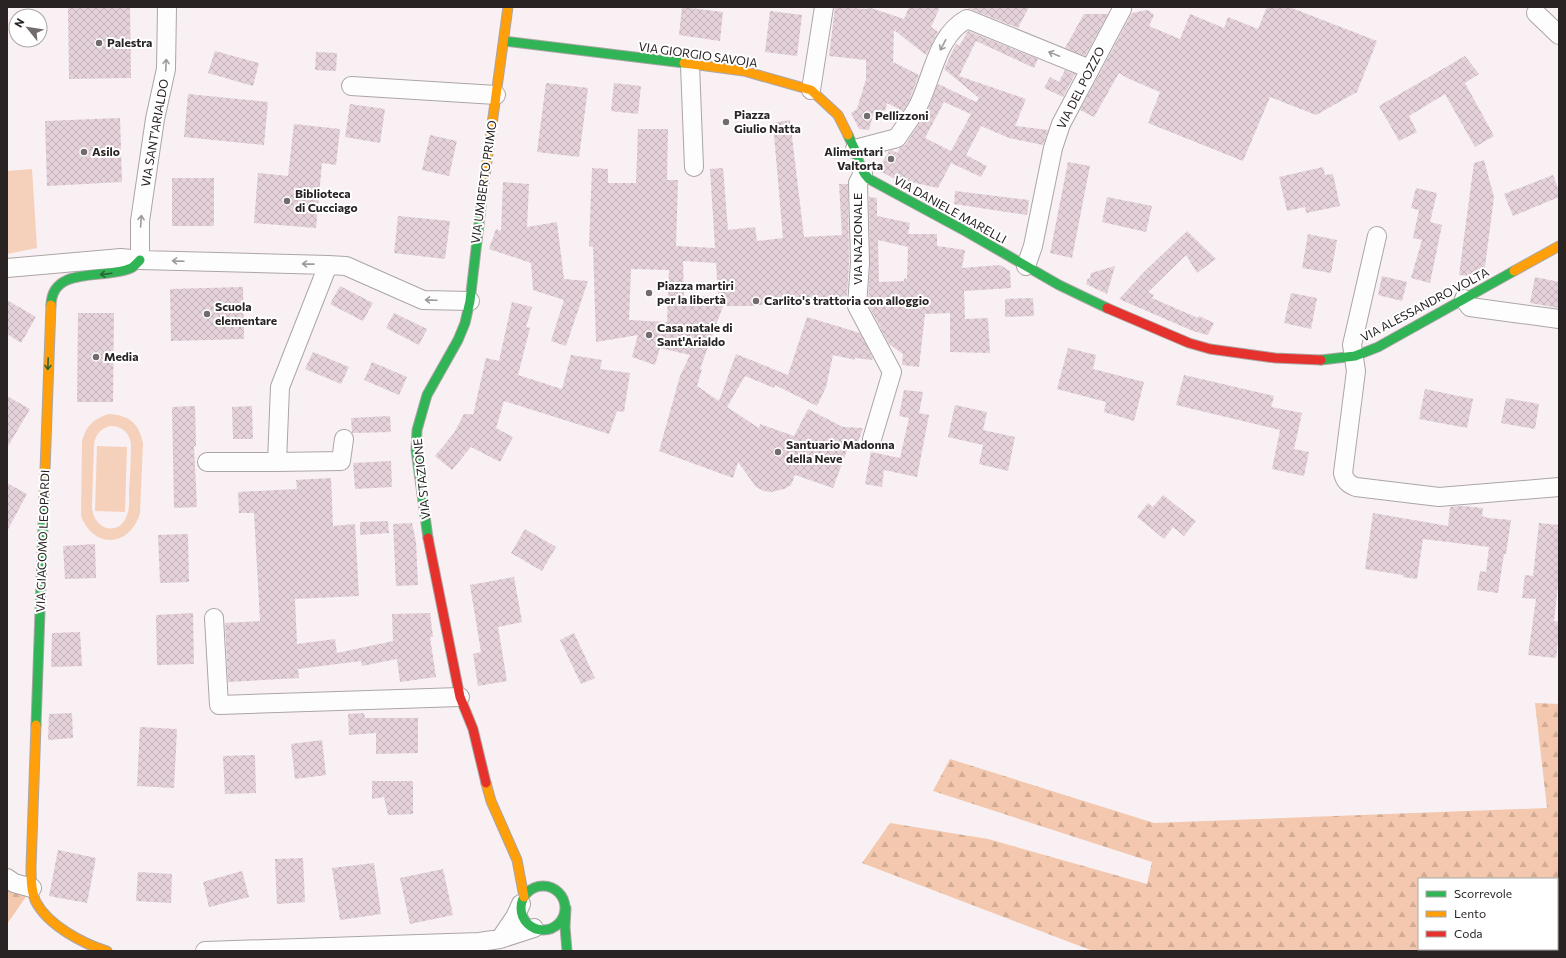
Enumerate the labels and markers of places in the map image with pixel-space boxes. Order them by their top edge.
place label: Palestra [107,35,152,49]
marker: Palestra [94,38,104,48]
place label: Piazza Giulio Natta [734,107,801,135]
place label: Pellizzoni [875,108,929,122]
marker: Pellizzoni [862,111,872,121]
marker: Piazza Giulio Natta [721,117,731,127]
place label: Asilo [92,144,120,158]
place label: Alimentari Valtorta [824,144,883,172]
marker: Asilo [79,147,89,157]
marker: Alimentari Valtorta [886,154,896,164]
place label: Biblioteca di Cucciago [295,186,358,214]
marker: Biblioteca di Cucciago [282,196,292,206]
place label: Piazza martiri per la libertà [657,278,734,306]
marker: Piazza martiri per la libertà [644,288,654,298]
place label: Carlito's trattoria con alloggio [764,293,929,307]
marker: Carlito's trattoria con alloggio [751,296,761,306]
place label: Scuola elementare [215,299,277,327]
marker: Scuola elementare [202,309,212,319]
place label: Casa natale di Sant'Arialdo [657,320,733,348]
marker: Casa natale di Sant'Arialdo [644,330,654,340]
place label: Media [104,349,139,363]
marker: Media [91,352,101,362]
place label: Santuario Madonna della Neve [786,437,895,465]
marker: Santuario Madonna della Neve [773,447,783,457]

